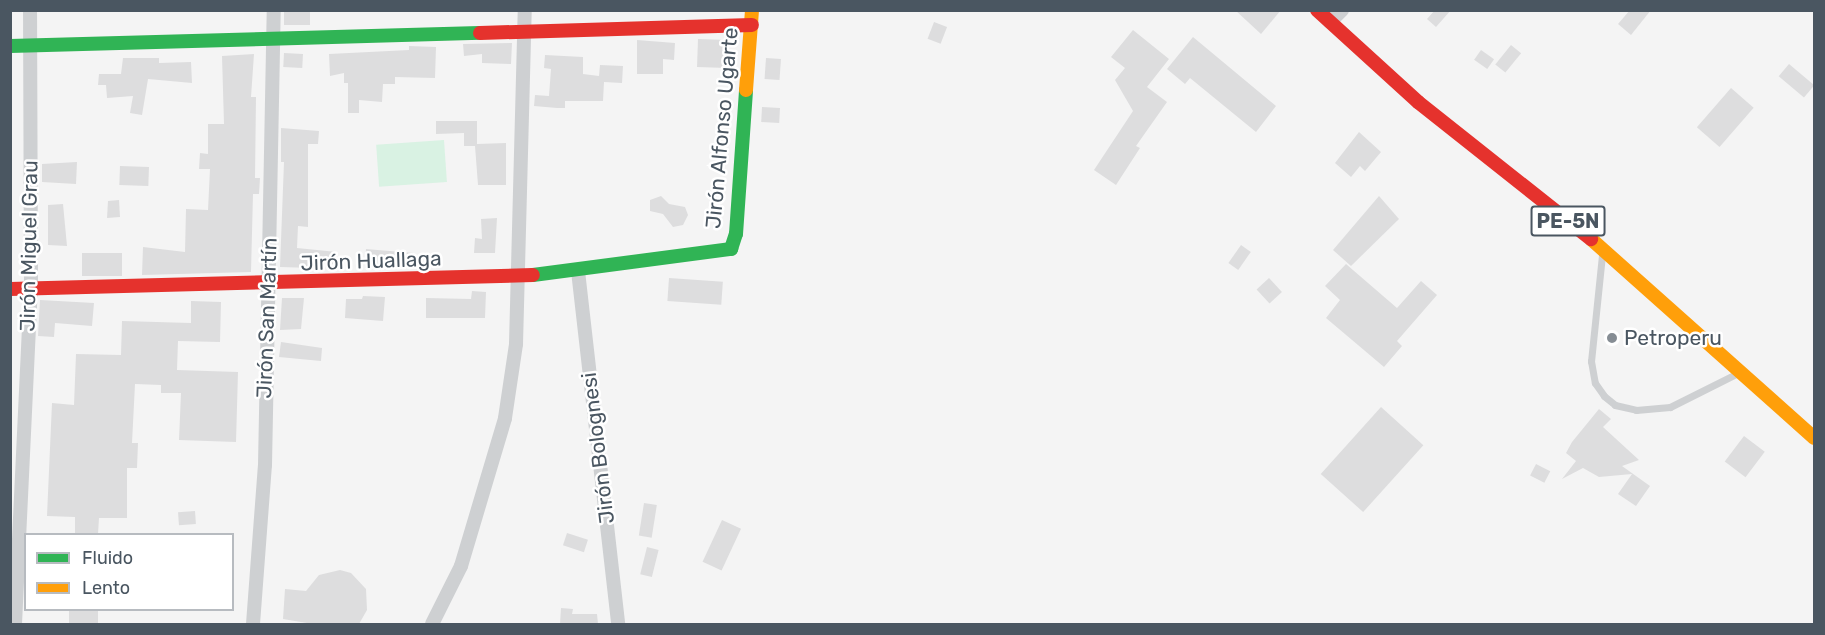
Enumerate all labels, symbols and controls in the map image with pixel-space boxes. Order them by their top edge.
street label: Jirón Alfonso Ugarte [701,26,743,230]
street label: Jirón Miguel Grau [15,160,43,332]
road number: PE-5N [1530,204,1606,238]
street label: Jirón San Martín [252,237,282,399]
street label: Jirón Huallaga [300,246,442,276]
place label: Petroperu [1624,325,1722,351]
marker: Petroperu [1605,331,1619,345]
street label: Jirón Bolognesi [576,371,620,525]
legend [24,533,234,611]
text: Fluido [82,547,133,569]
text: Lento [82,577,130,599]

